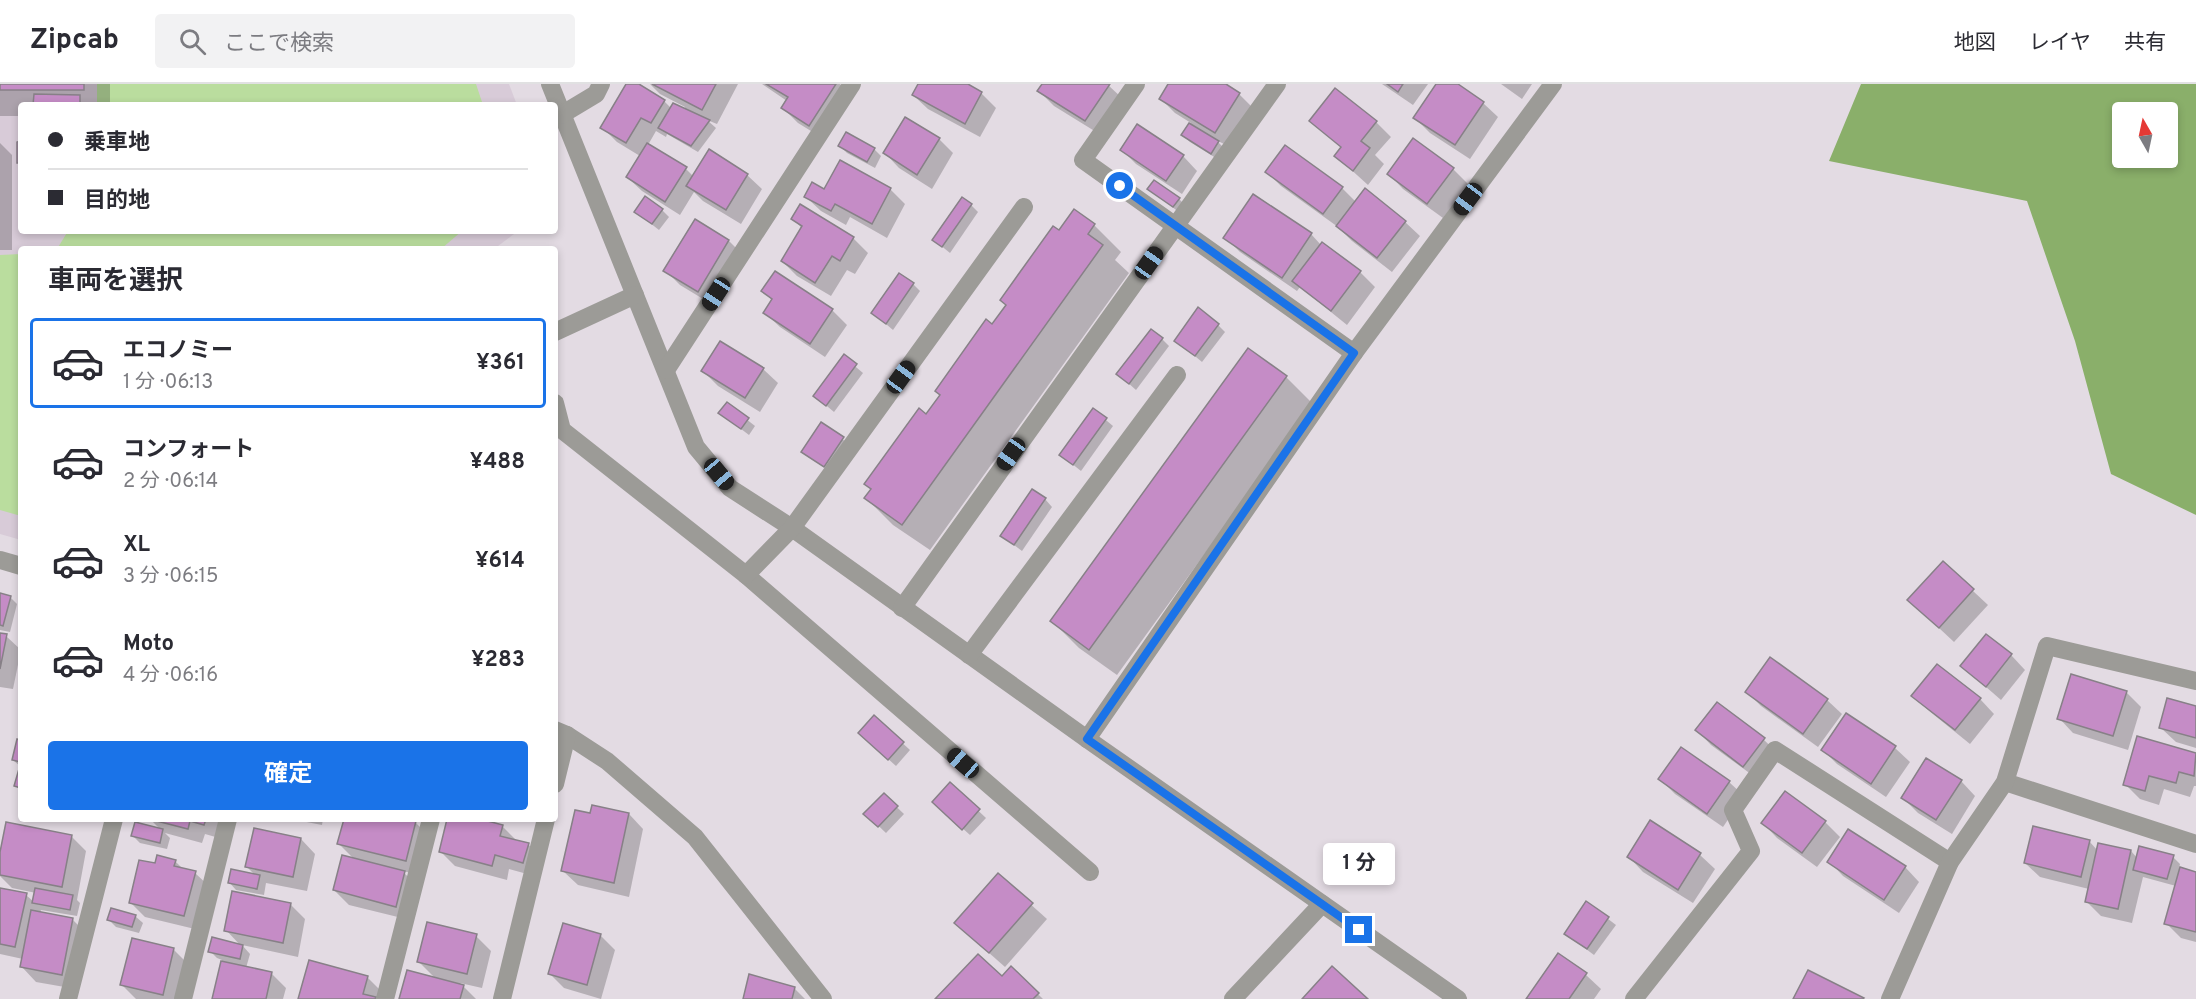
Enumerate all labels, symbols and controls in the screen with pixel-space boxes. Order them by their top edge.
search box [155,14,575,68]
text: Zipcab [30,23,119,59]
icon: search [176,25,209,58]
text: 地図 [1954,30,1996,57]
text: レイヤ [2029,30,2091,57]
text: 共有 [2124,30,2166,57]
text: ここで検索 [224,31,334,58]
north arrow [2112,102,2178,168]
map controls [2112,102,2178,168]
text: 乗車地 [84,130,150,157]
route start [1106,172,1133,199]
car [1450,179,1486,219]
text: 目的地 [84,188,150,215]
car [1131,243,1167,283]
text: 車両を選択 [48,265,183,299]
car [699,274,733,314]
icon: car [51,336,105,390]
text: エコノミー [123,338,233,365]
text: ¥361 [476,350,525,377]
car [883,357,919,397]
text: 1 分 · 06:13 [123,370,213,396]
car [993,434,1029,474]
icon: car [51,435,105,489]
text: コンフォート [123,437,254,464]
text: ¥488 [470,449,525,476]
car [701,454,737,494]
text: 2 分 · 06:14 [123,469,218,495]
text: XL [123,532,150,559]
icon: car [51,534,105,588]
text: ¥614 [475,548,525,575]
text: 3 分 · 06:15 [123,564,218,590]
text: Moto [123,631,174,658]
icon: car [51,633,105,687]
text: ¥283 [471,647,525,674]
text: 4 分 · 06:16 [123,663,218,689]
button: 確定 [48,741,528,810]
car [944,744,982,782]
callout: 1 分 [1323,843,1395,885]
text: 1 分 [1343,851,1376,877]
route end [1345,916,1372,943]

